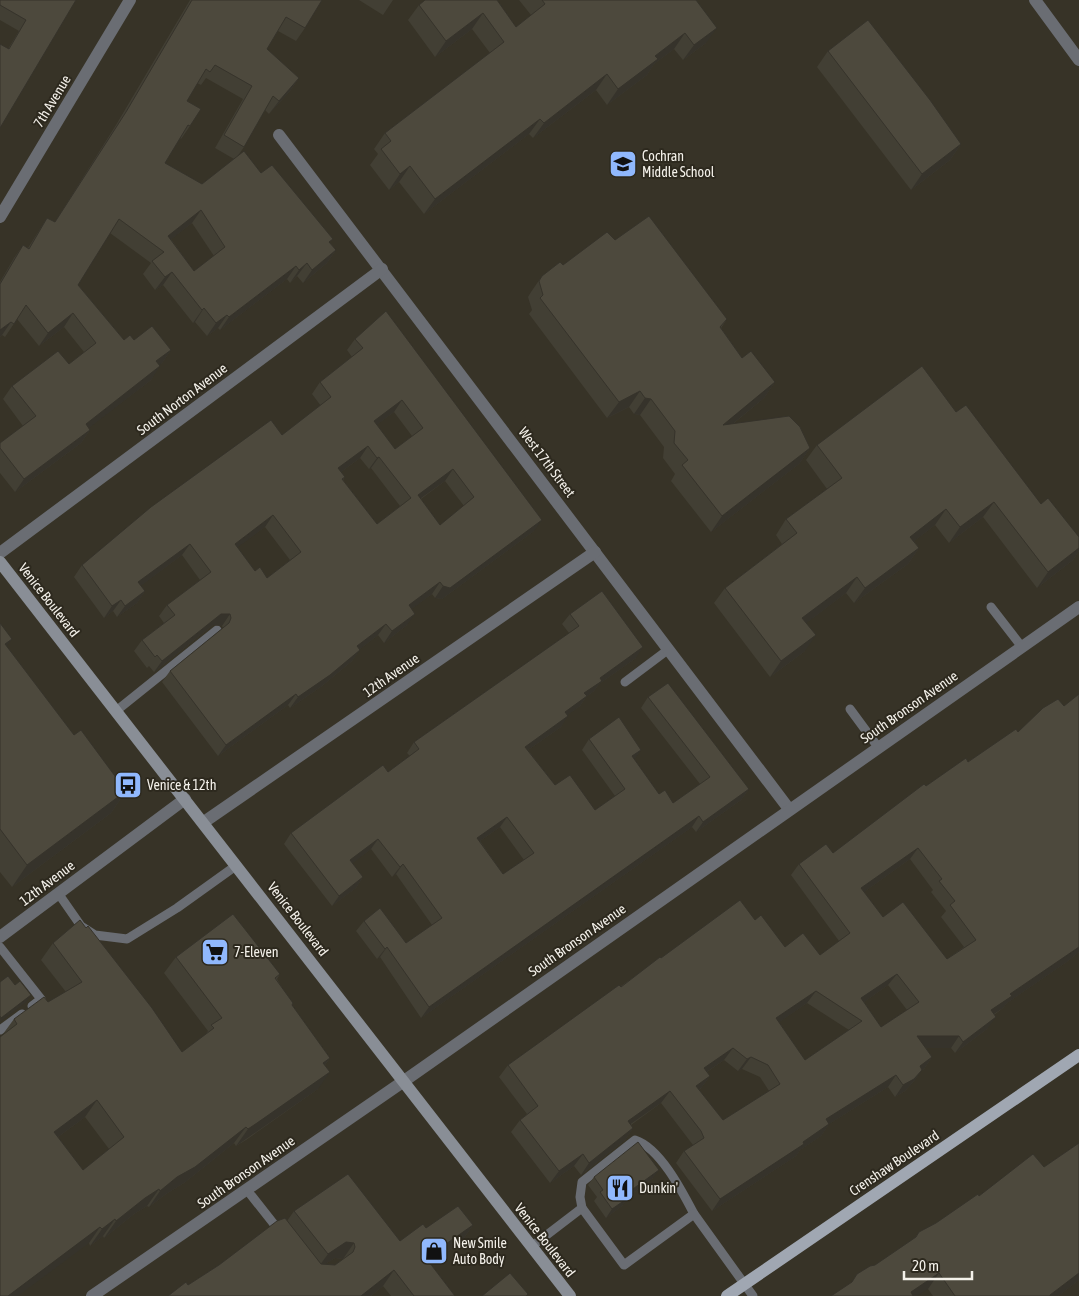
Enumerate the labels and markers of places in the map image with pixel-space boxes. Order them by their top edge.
place label: Cochran Middle School [642,148,715,180]
school or university icon: Cochran Middle School [608,149,638,179]
bus stop icon: Venice & 12th [113,770,143,800]
place label: Venice & 12th [147,777,216,793]
supermarket icon: 7-Eleven [200,937,230,967]
place label: 7-Eleven [234,944,279,960]
restaurant icon: Dunkin' [605,1173,635,1203]
place label: Dunkin' [639,1180,678,1196]
place label: New Smile Auto Body [453,1235,507,1267]
shop icon: New Smile Auto Body [419,1236,449,1266]

